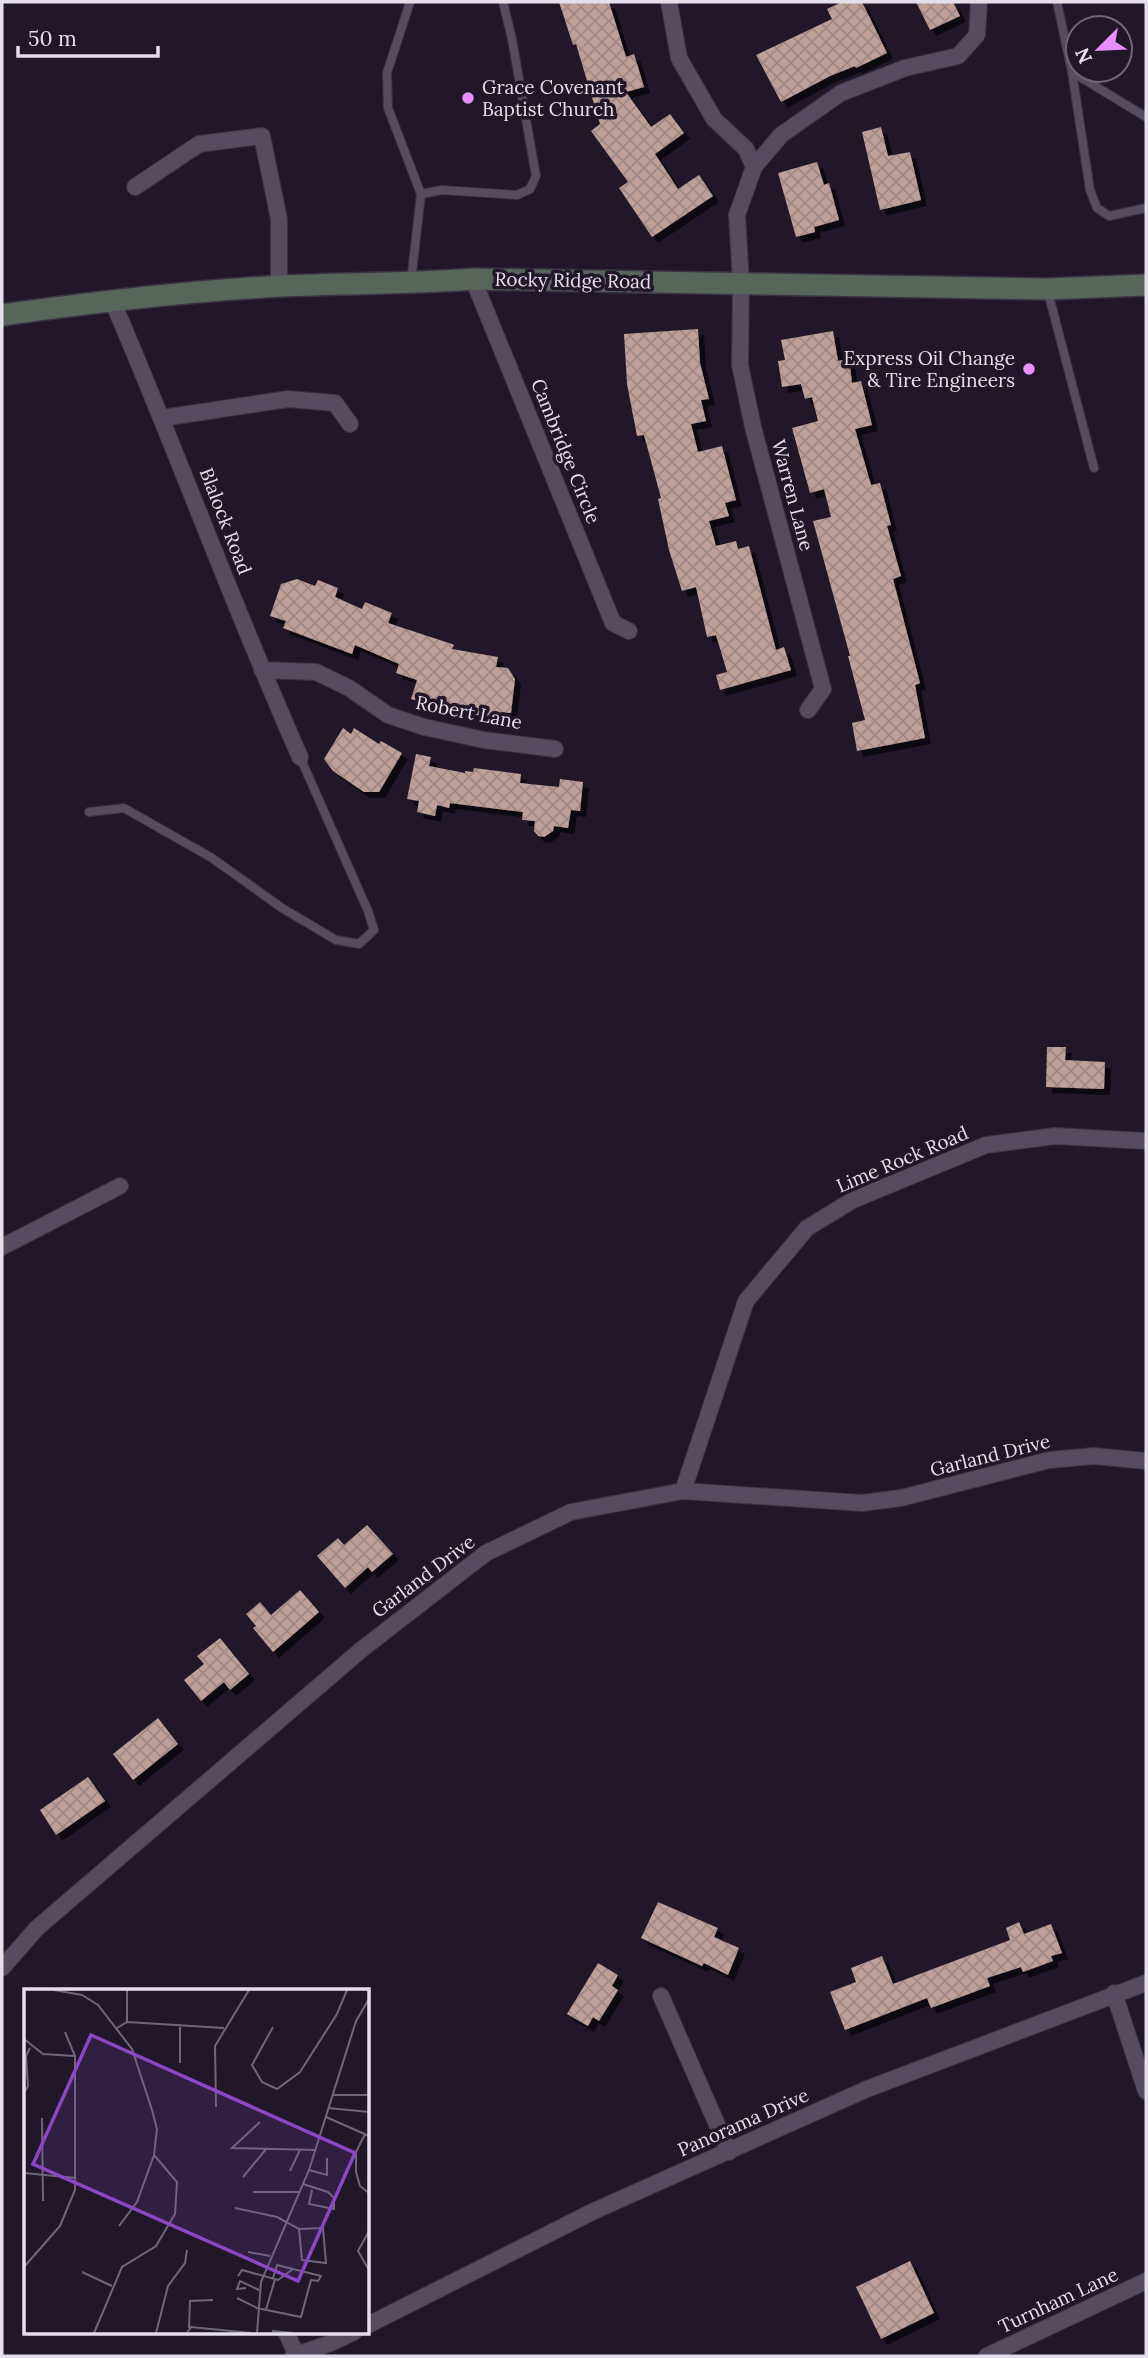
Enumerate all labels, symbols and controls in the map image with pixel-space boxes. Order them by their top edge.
scale bar [18,14,158,58]
north arrow [1064,14,1134,84]
text: 50 m [28,25,77,52]
text: N [1069,44,1097,68]
place label: Grace Covenant Baptist Church [482,75,624,121]
marker: Grace Covenant Baptist Church [460,90,476,106]
street label: Rocky Ridge Road [494,267,652,293]
place label: Express Oil Change & Tire Engineers [843,346,1015,392]
marker: Express Oil Change & Tire Engineers [1021,361,1037,377]
street label: Cambridge Circle [526,375,606,527]
street label: Warren Lane [767,437,819,553]
street label: Blalock Road [195,464,257,578]
street label: Robert Lane [414,690,524,734]
street label: Lime Rock Road [832,1120,972,1198]
street label: Garland Drive [928,1429,1052,1481]
street label: Garland Drive [367,1529,479,1623]
inset map [24,1989,369,2334]
street label: Panorama Drive [674,2082,812,2162]
street label: Turnham Lane [994,2262,1122,2338]

